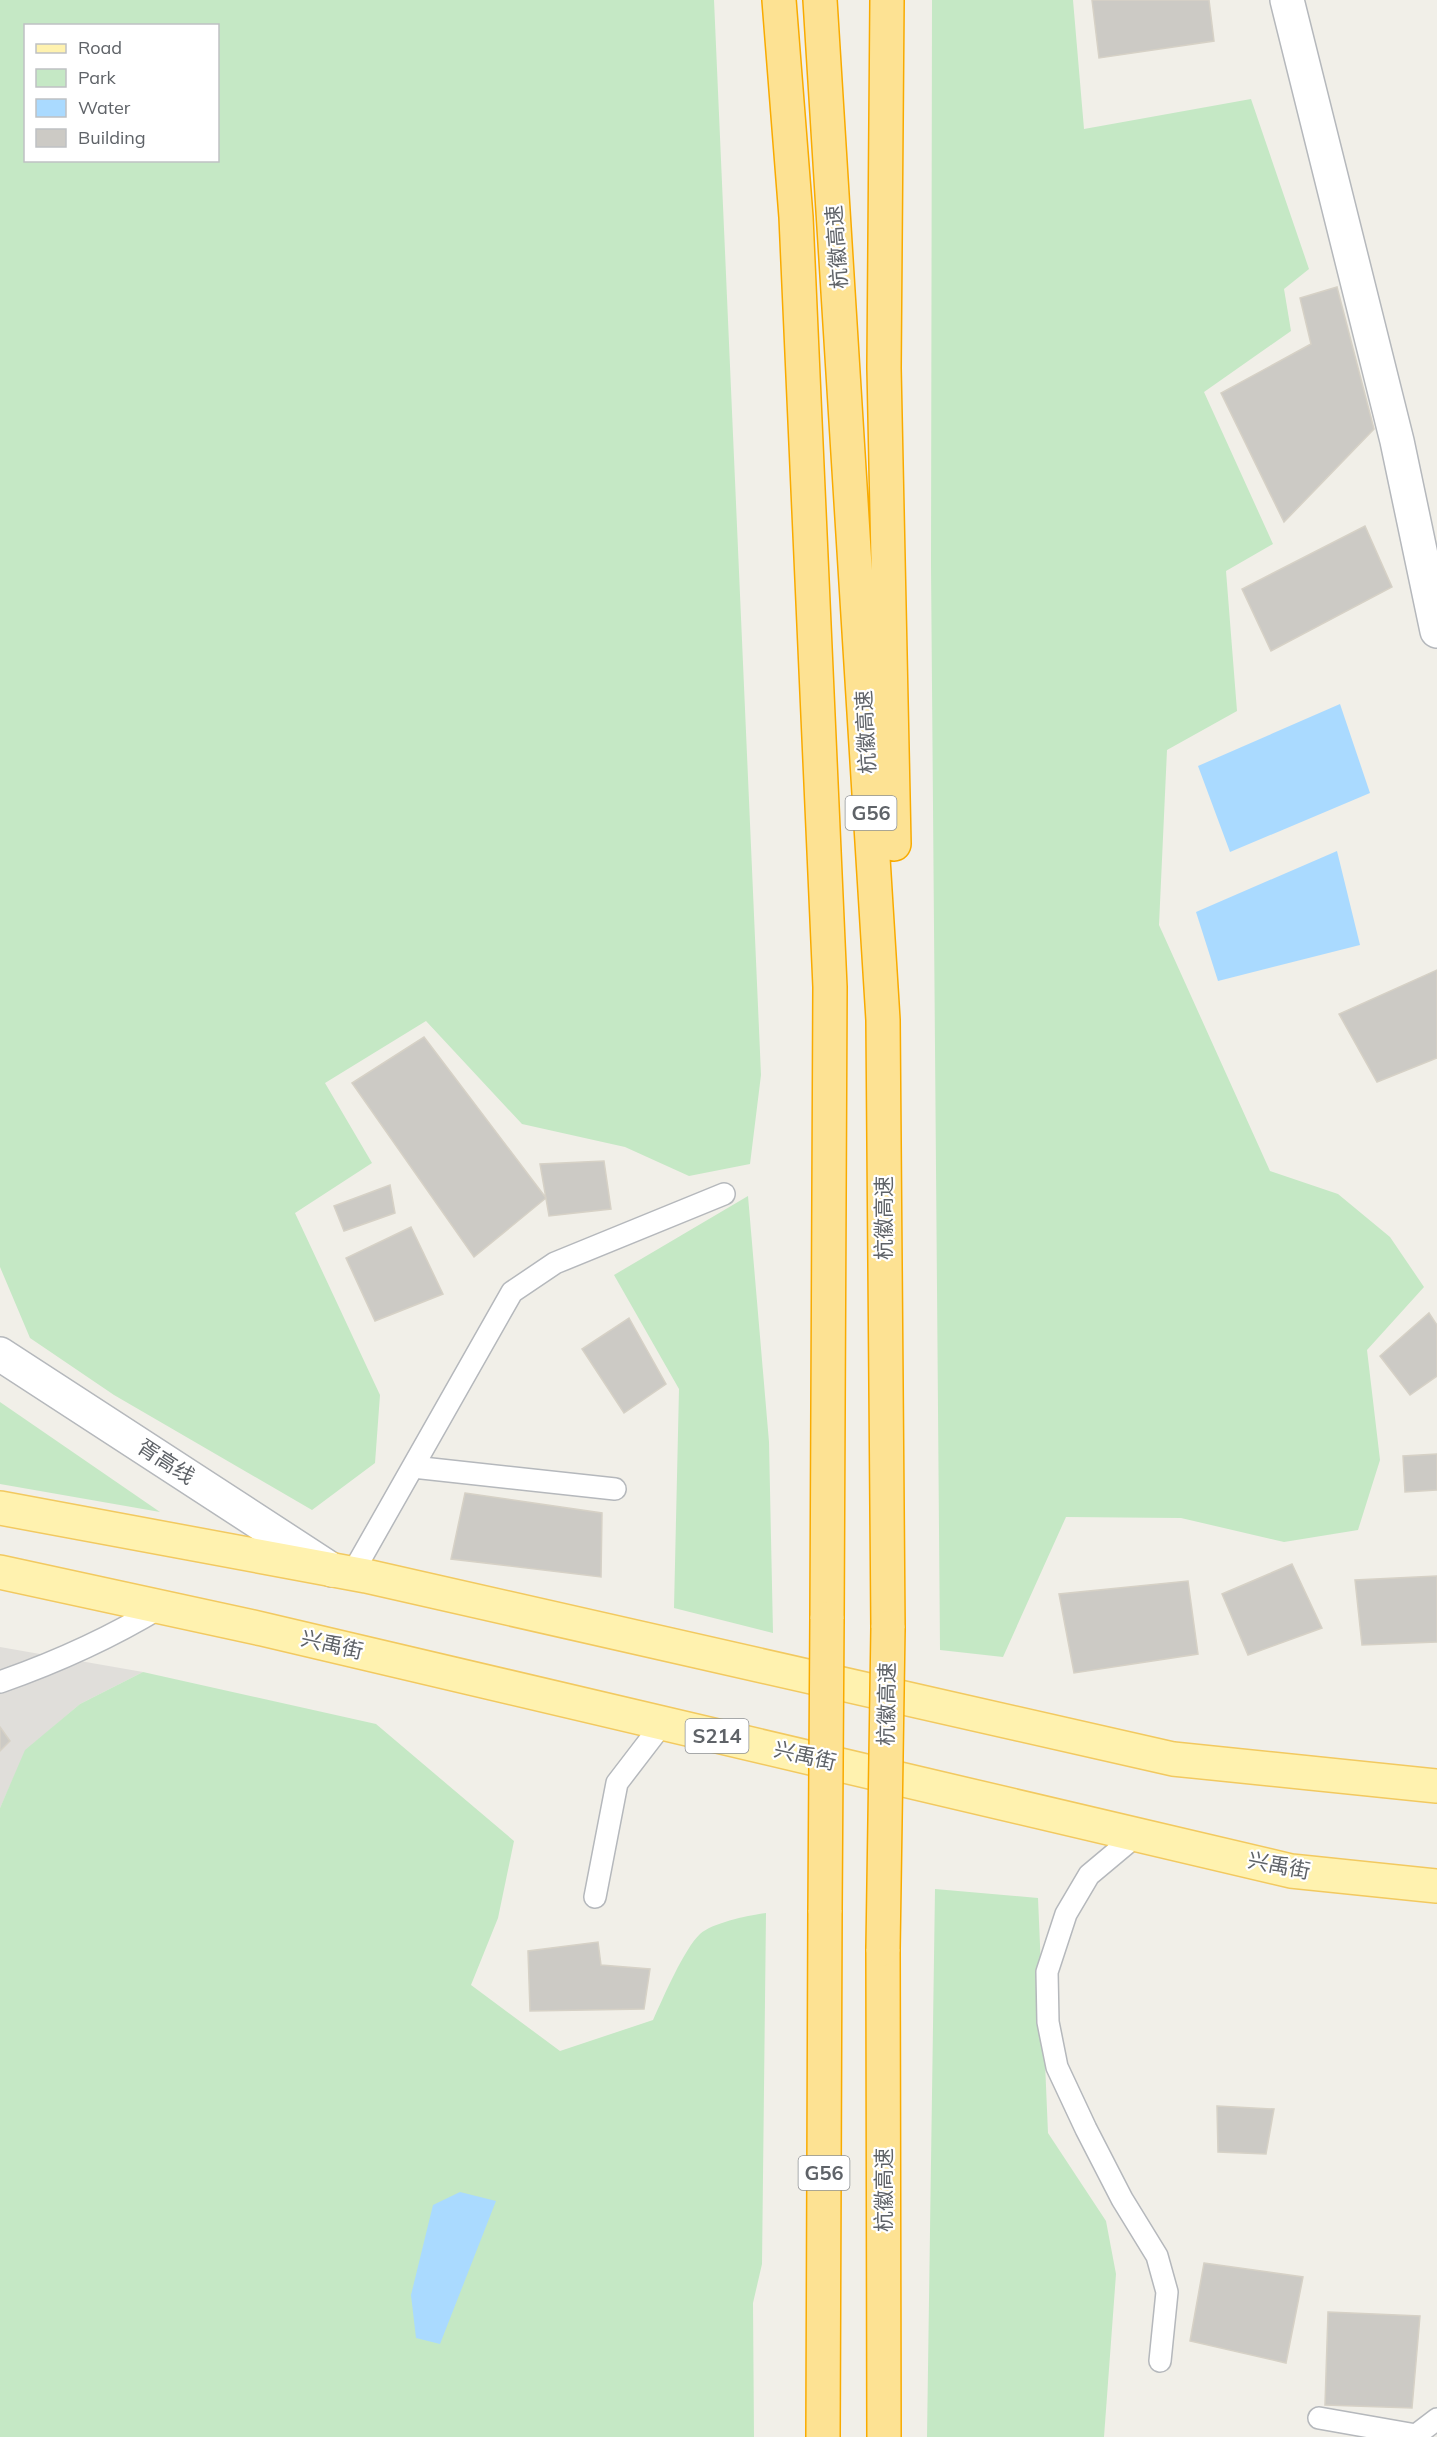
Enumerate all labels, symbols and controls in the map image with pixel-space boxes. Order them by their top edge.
legend [24,24,219,162]
text: Road [78,36,122,59]
text: Park [78,66,117,89]
text: Water [78,96,131,119]
text: Building [78,126,146,149]
street label: 杭徽高速 [820,204,852,290]
street label: 杭徽高速 [850,689,880,775]
road number: G56 [846,796,896,830]
street label: 杭徽高速 [870,1176,896,1260]
street label: 胥高线 [133,1433,200,1489]
street label: 兴禹街 [299,1624,366,1664]
street label: 杭徽高速 [872,1662,900,1746]
road number: S214 [686,1719,748,1753]
street label: 兴禹街 [772,1735,839,1775]
street label: 兴禹街 [1246,1846,1313,1884]
street label: 杭徽高速 [870,2148,896,2232]
road number: G56 [798,2156,850,2190]

